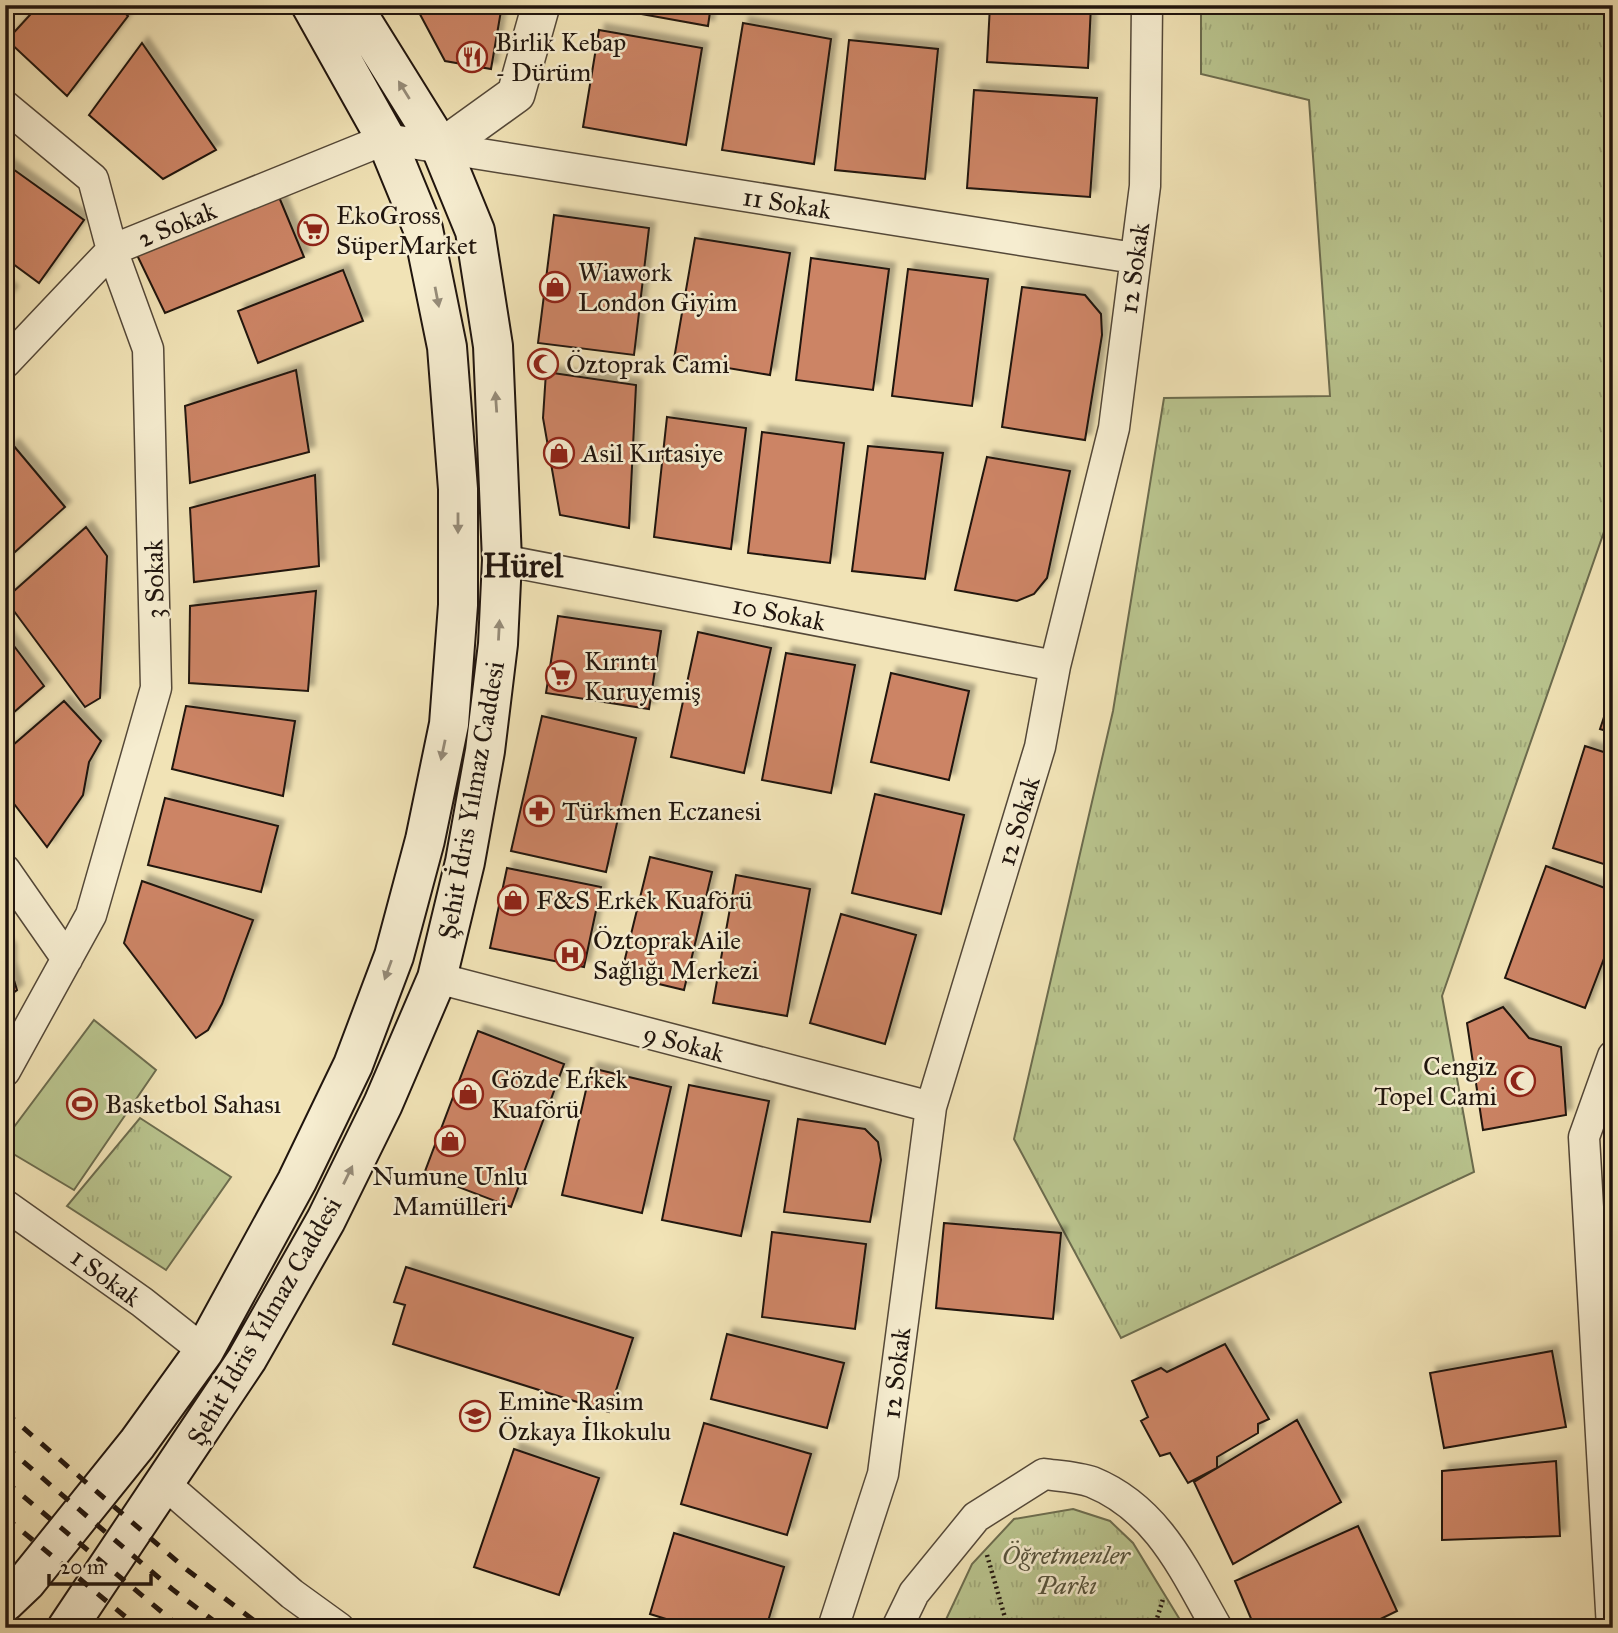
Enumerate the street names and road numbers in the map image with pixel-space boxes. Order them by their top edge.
street label: 11 Sokak [740,180,835,226]
street label: 2 Sokak [133,194,222,254]
street label: 12 Sokak [1112,219,1156,316]
street label: 3 Sokak [137,538,171,619]
street label: 10 Sokak [730,588,829,638]
street label: Şehit İdris Yılmaz Caddesi [431,659,511,941]
street label: 12 Sokak [989,771,1047,870]
street label: 9 Sokak [640,1017,729,1069]
street label: Şehit İdris Yılmaz Caddesi [180,1191,348,1451]
street label: 1 Sokak [65,1241,148,1314]
street label: 12 Sokak [875,1325,918,1421]

